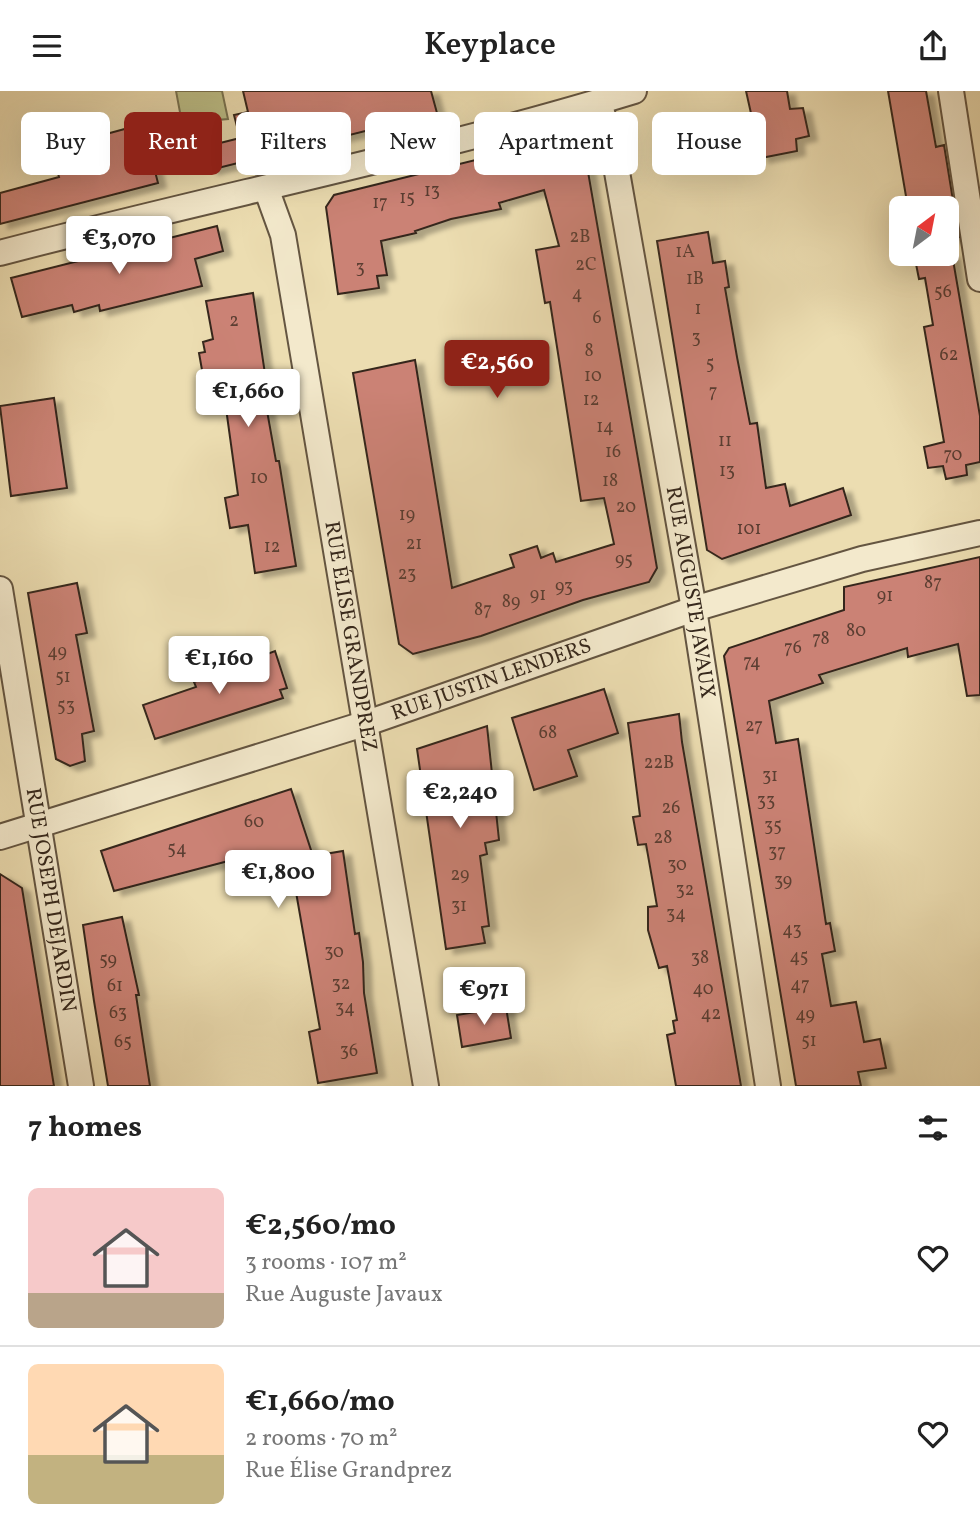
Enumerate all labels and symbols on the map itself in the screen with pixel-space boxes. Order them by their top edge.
house number: 13 [424,179,440,204]
house number: 15 [399,186,415,211]
house number: 17 [372,191,388,216]
north arrow [889,196,959,266]
pin: €3,070 [62,216,176,276]
house number: 2B [570,225,590,250]
house number: 1A [675,240,695,265]
house number: 2C [575,253,597,278]
house number: 3 [355,256,365,281]
house number: 1B [686,267,704,292]
house number: 56 [934,280,952,305]
house number: 4 [572,282,582,307]
house number: 1 [695,297,701,322]
house number: 6 [592,306,602,331]
house number: 2 [229,309,239,334]
house number: 3 [691,326,701,351]
house number: 8 [584,339,594,364]
pin: €2,560 [440,341,554,400]
house number: 62 [940,343,958,368]
house number: 5 [706,352,714,377]
house number: 10 [584,364,602,389]
pin: €1,660 [191,369,305,429]
house number: 7 [709,380,717,405]
house number: 12 [583,388,599,413]
house number: 14 [596,415,614,440]
house number: 11 [718,429,732,454]
house number: 16 [605,440,621,465]
house number: 70 [944,443,963,468]
house number: 13 [719,459,735,484]
house number: 10 [250,466,268,491]
house number: 18 [602,469,618,494]
street label: RUE AUGUSTE JAVAUX [658,484,722,700]
house number: 20 [616,495,636,520]
house number: 19 [399,503,415,528]
house number: 101 [737,517,761,542]
street label: RUE ÉLISE GRANDPREZ [317,519,384,754]
house number: 21 [406,532,422,557]
house number: 12 [264,535,280,560]
house number: 95 [615,548,633,573]
house number: 23 [398,562,416,587]
house number: 87 [924,571,942,596]
house number: 93 [555,575,573,600]
house number: 91 [530,583,546,608]
house number: 91 [877,584,893,609]
house number: 89 [502,590,520,615]
house number: 87 [474,598,492,623]
house number: 80 [846,619,866,644]
house number: 78 [812,627,830,652]
street label: RUE JUSTIN LENDERS [387,631,595,728]
house number: 76 [784,636,802,661]
pin: €1,160 [162,637,276,696]
house number: 49 [47,640,67,665]
house number: 74 [743,650,761,675]
house number: 51 [55,665,71,690]
house number: 53 [57,694,75,719]
house number: 27 [745,714,763,739]
house number: 68 [539,721,557,746]
house number: 22B [644,751,674,776]
house number: 31 [762,764,778,789]
pin: €2,240 [403,771,517,830]
street label: RUE JOSEPH DEJARDIN [18,786,83,1014]
house number: 33 [757,789,775,814]
house number: 26 [662,796,680,821]
house number: 60 [244,810,264,835]
house number: 35 [764,814,782,839]
house number: 28 [654,826,672,851]
house number: 54 [167,837,187,862]
house number: 37 [768,840,786,865]
pin: €1,800 [221,851,335,910]
house number: 30 [667,853,687,878]
house number: 29 [451,863,469,888]
house number: 39 [774,869,792,894]
house number: 32 [676,878,694,903]
house number: 31 [451,894,467,919]
house number: 34 [666,902,686,927]
house number: 43 [782,918,802,943]
house number: 30 [324,940,344,965]
house number: 45 [790,945,808,970]
house number: 38 [691,946,709,971]
house number: 59 [99,948,117,973]
pin: €971 [443,967,525,1027]
house number: 32 [332,972,350,997]
house number: 47 [790,973,810,998]
house number: 61 [107,974,123,999]
house number: 40 [692,977,714,1002]
house number: 34 [335,996,355,1021]
house number: 63 [109,1001,127,1026]
house number: 42 [701,1002,721,1027]
house number: 49 [795,1003,815,1028]
house number: 51 [801,1029,817,1054]
house number: 65 [114,1030,132,1055]
house number: 36 [340,1039,358,1064]

